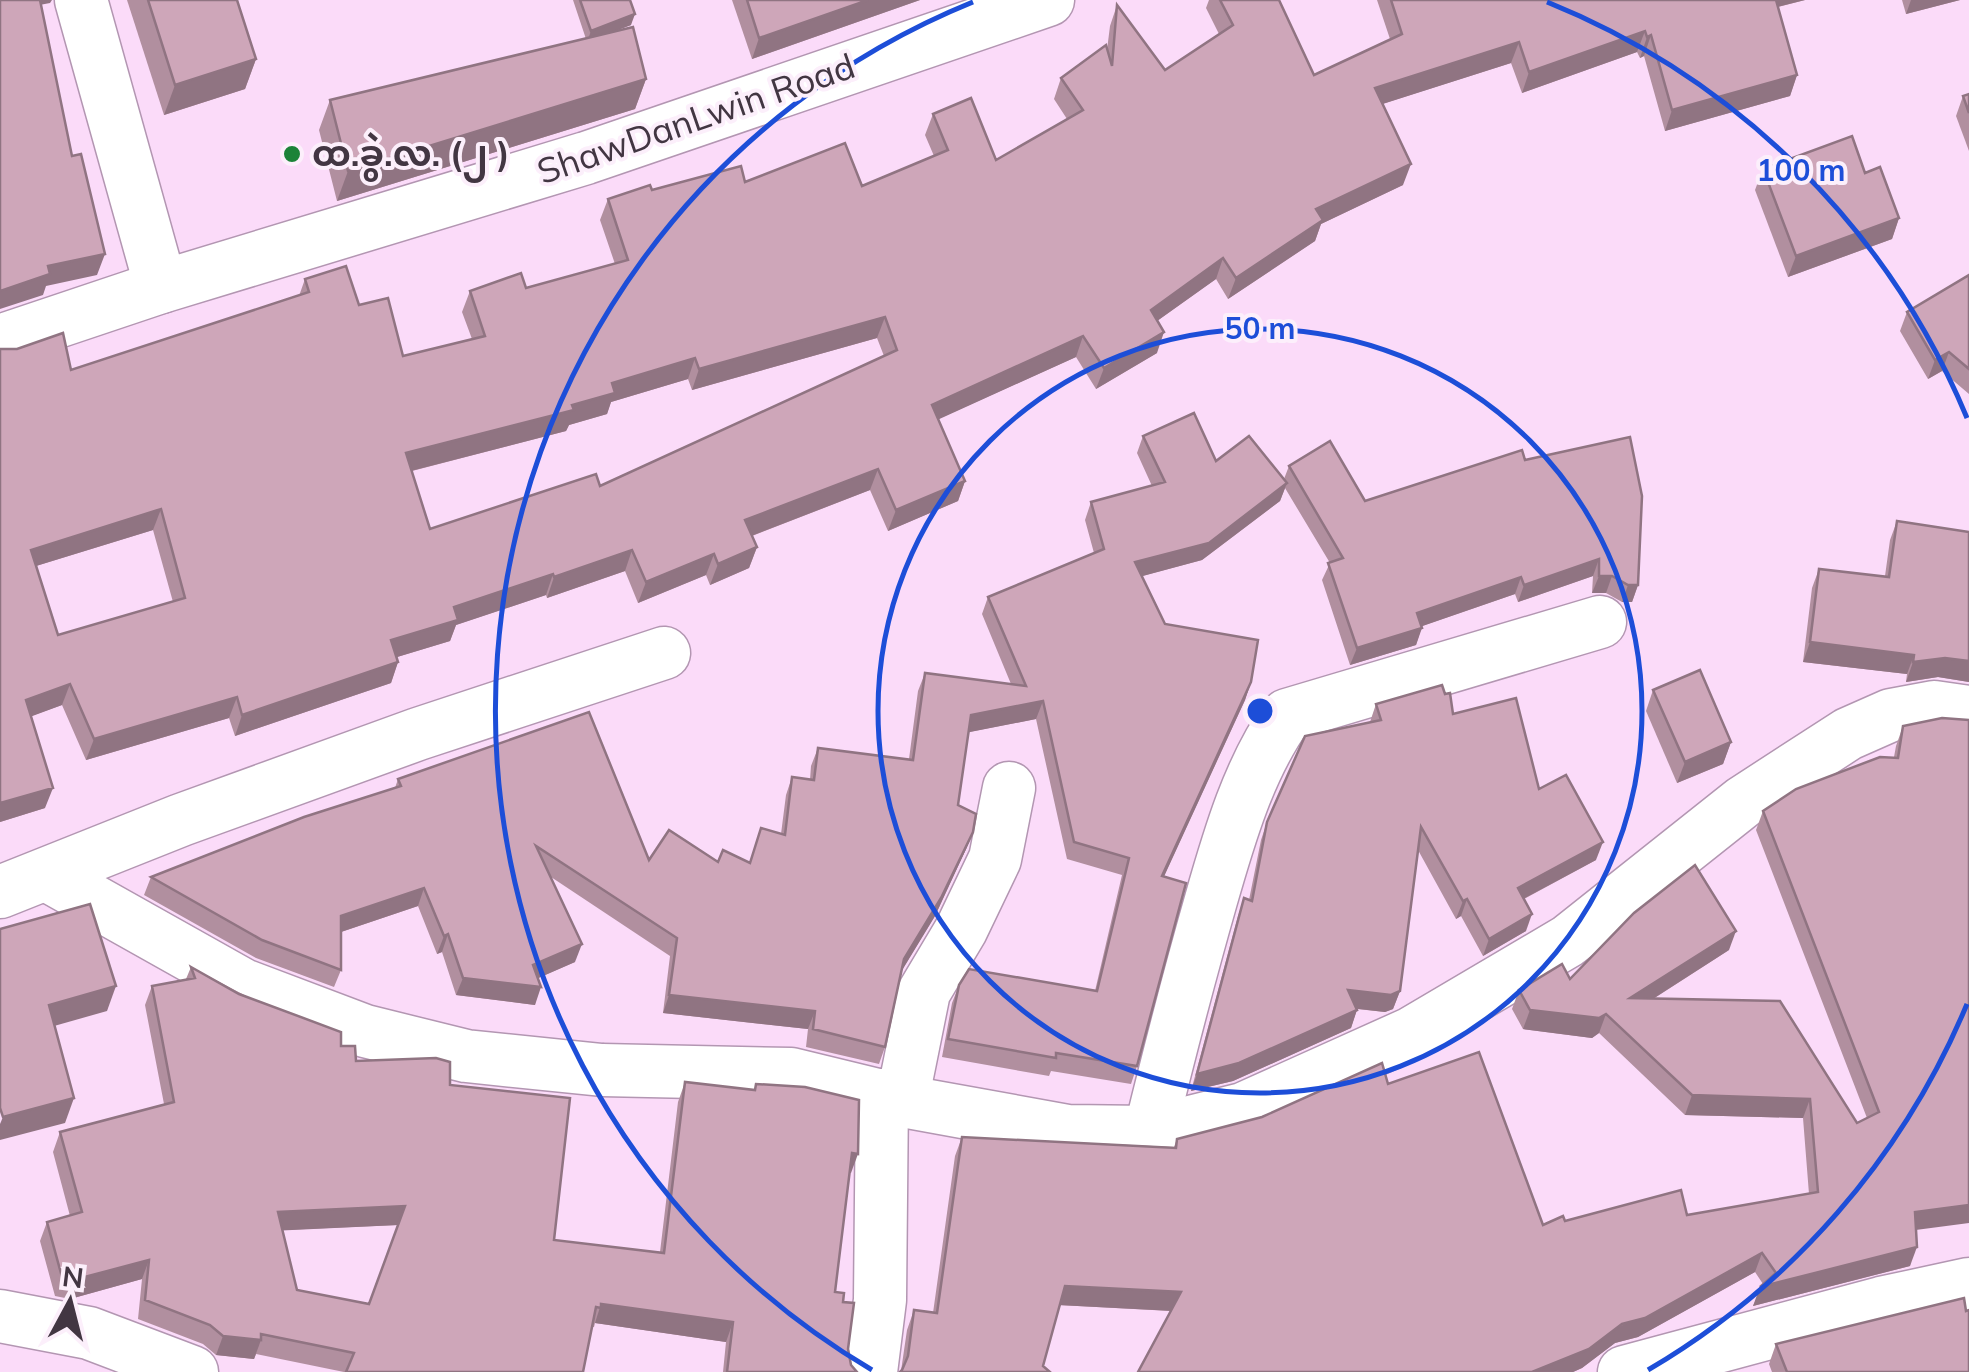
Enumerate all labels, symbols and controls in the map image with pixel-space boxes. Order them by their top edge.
street label: ShawDanLwin Road [531,43,860,193]
place label: ထ.ခွဲ.လ. (၂ ) [312,131,510,183]
marker: ထ.ခွဲ.လ. (၂ ) [281,143,303,165]
text: 100 m [1756,151,1846,189]
text: 50 m [1224,309,1296,347]
centre of rings [1242,693,1278,729]
north arrow [20,1252,120,1352]
text: N [60,1258,86,1295]

